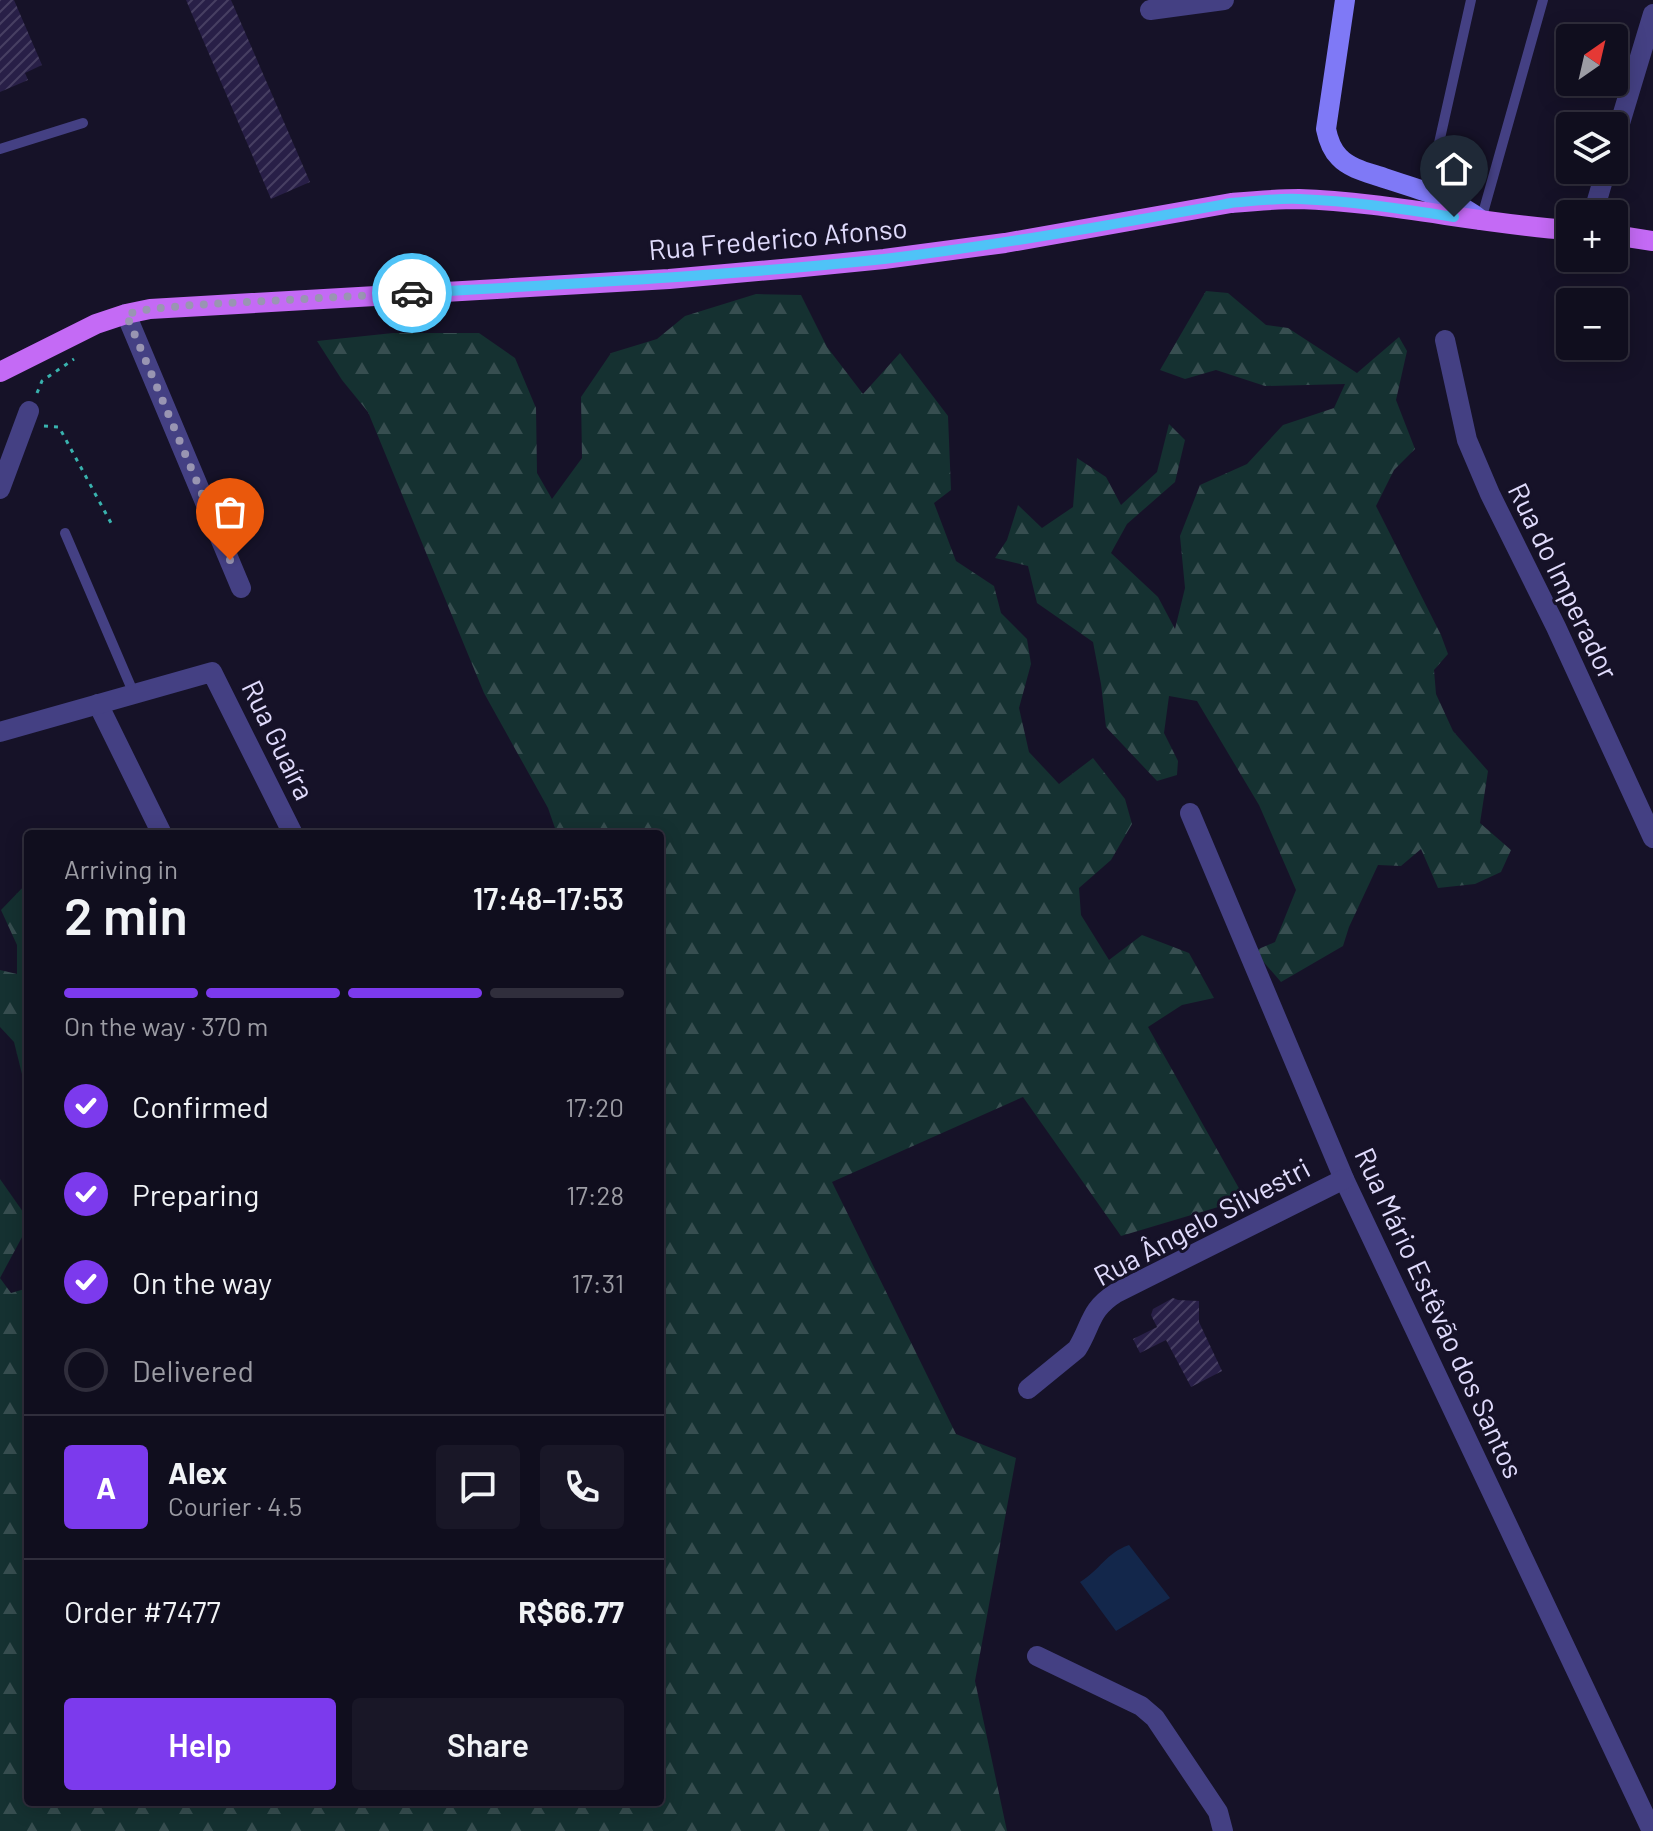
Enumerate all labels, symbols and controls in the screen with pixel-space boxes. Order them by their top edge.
north arrow [1556,24,1628,96]
map controls [1556,24,1628,360]
button: layers [1556,112,1628,184]
pin [1420,135,1488,217]
icon: home [1432,147,1476,191]
button: + [1556,200,1628,272]
street label: Rua Frederico Afonso [647,210,909,266]
courier [372,253,452,333]
icon: car [390,271,434,315]
button: − [1556,288,1628,360]
street label: Rua do Imperador [1502,477,1626,684]
pin [196,478,264,560]
icon: bag [208,490,252,534]
street label: Rua Guaíra [235,674,322,805]
text: Arriving in [64,853,178,884]
text: 17:48–17:53 [473,880,624,916]
text: 2 min [64,883,188,945]
text: On the way · 370 m [64,1010,268,1041]
icon: check [64,1084,108,1128]
text: Confirmed [132,1088,269,1124]
text: 17:20 [565,1091,624,1122]
street label: Rua Mário Estêvão dos Santos [1348,1142,1532,1483]
street label: Rua Ângelo Silvestri [1088,1150,1315,1292]
icon: check [64,1172,108,1216]
text: Preparing [132,1176,259,1212]
text: 17:28 [566,1179,624,1210]
icon: check [64,1260,108,1304]
text: On the way [132,1264,272,1300]
text: 17:31 [571,1267,624,1298]
text: Delivered [132,1352,254,1388]
button: chat [436,1445,520,1529]
button: phone [540,1445,624,1529]
text: Alex [168,1454,227,1490]
text: A [96,1469,116,1505]
text: Courier · 4.5 [168,1490,302,1521]
text: Order #7477 [64,1593,221,1629]
text: R$66.77 [518,1593,624,1629]
button: Help [64,1698,336,1790]
button: Share [352,1698,624,1790]

